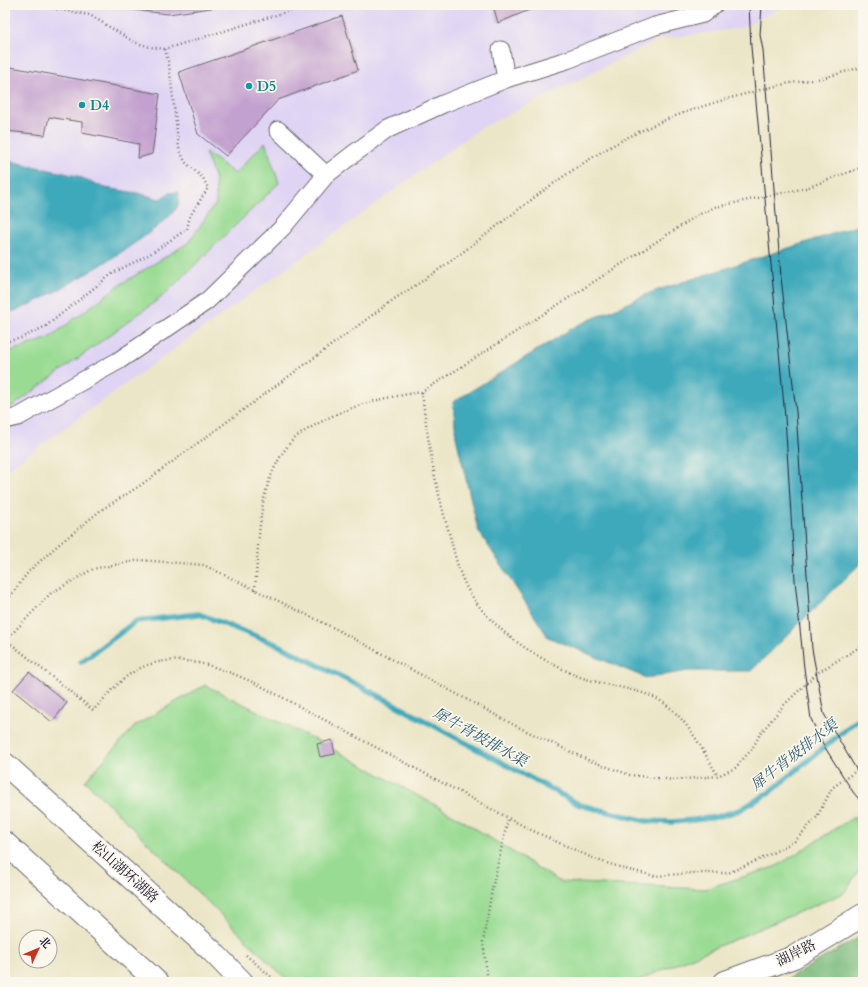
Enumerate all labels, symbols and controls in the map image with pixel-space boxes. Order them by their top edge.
place label: D5 [257,77,276,96]
marker: D5 [244,81,254,91]
place label: D4 [90,96,109,115]
marker: D4 [77,100,87,110]
water label: 犀牛背坡排水渠 [429,703,533,772]
water label: 犀牛背坡排水渠 [746,714,843,795]
street label: 松山湖环湖路 [87,837,163,907]
north arrow [18,929,58,969]
text: 北 [36,933,54,952]
street label: 湖岸路 [773,935,819,971]

